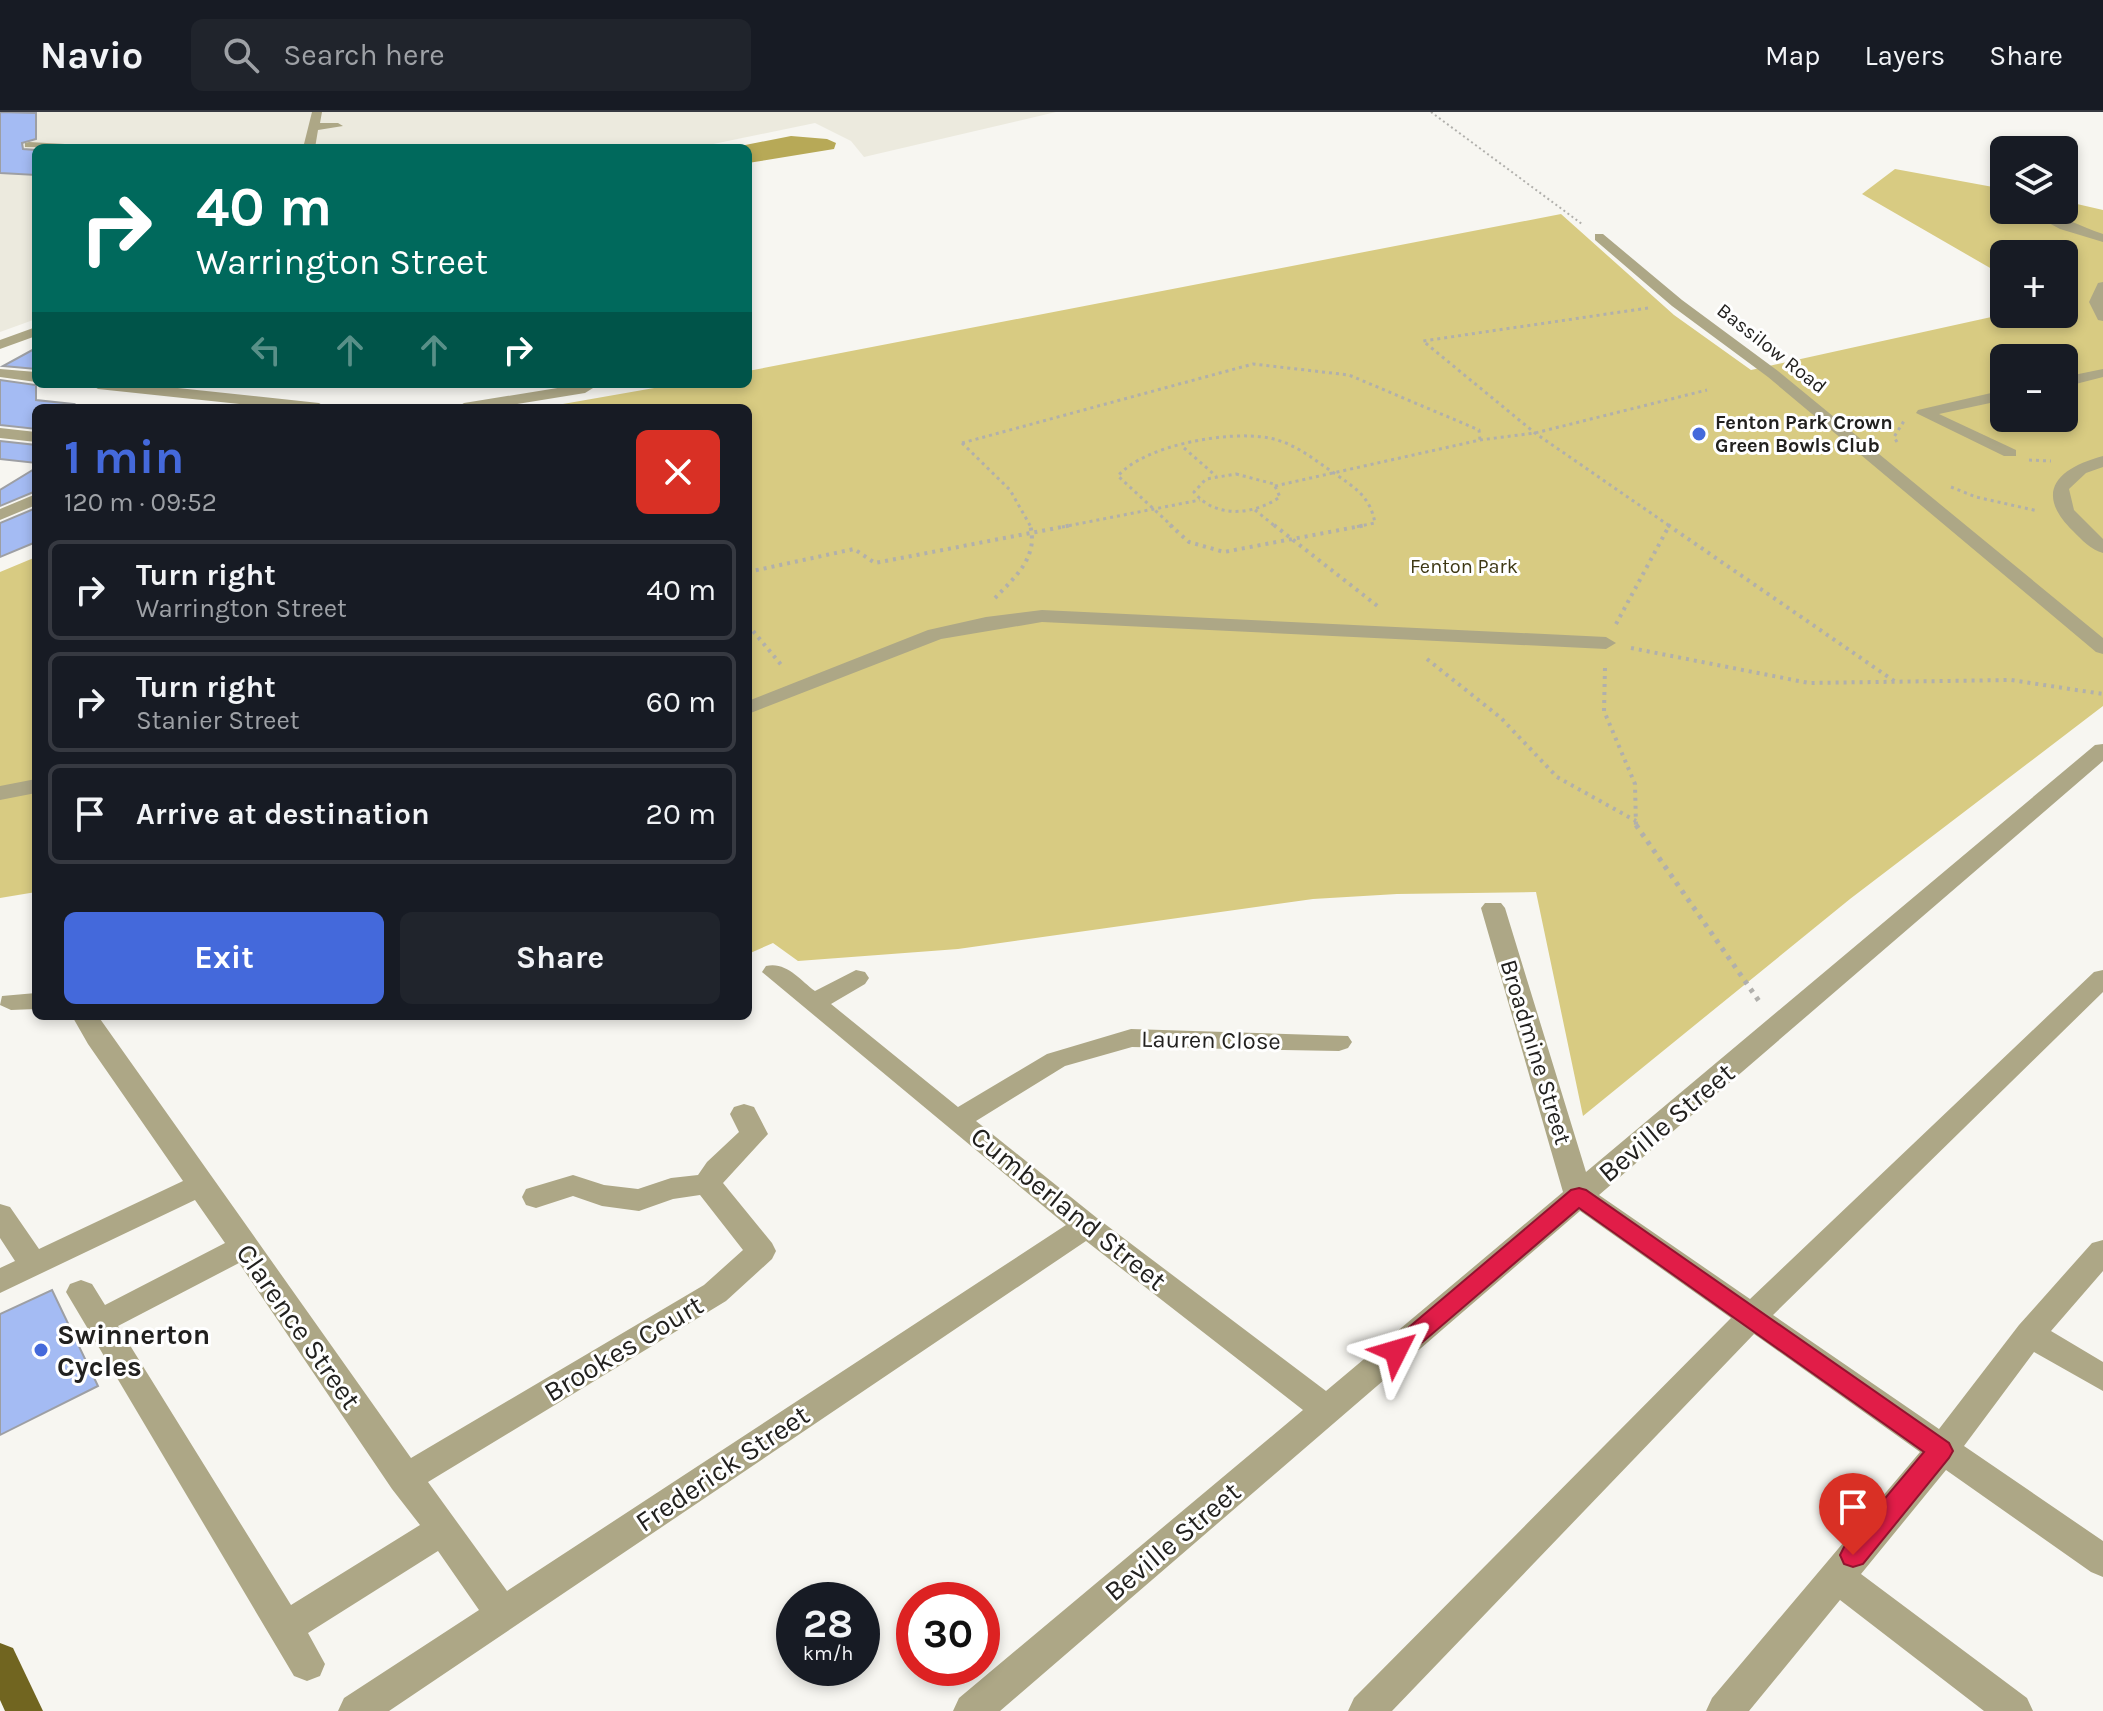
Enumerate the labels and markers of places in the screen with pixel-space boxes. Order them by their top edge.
place label: Fenton Park Crown Green Bowls Club [1715,411,1893,457]
marker: Fenton Park Crown Green Bowls Club [1690,425,1708,443]
place label: Swinnerton Cycles [57,1318,210,1383]
marker: Swinnerton Cycles [32,1341,50,1359]
pin [1819,1473,1887,1555]

